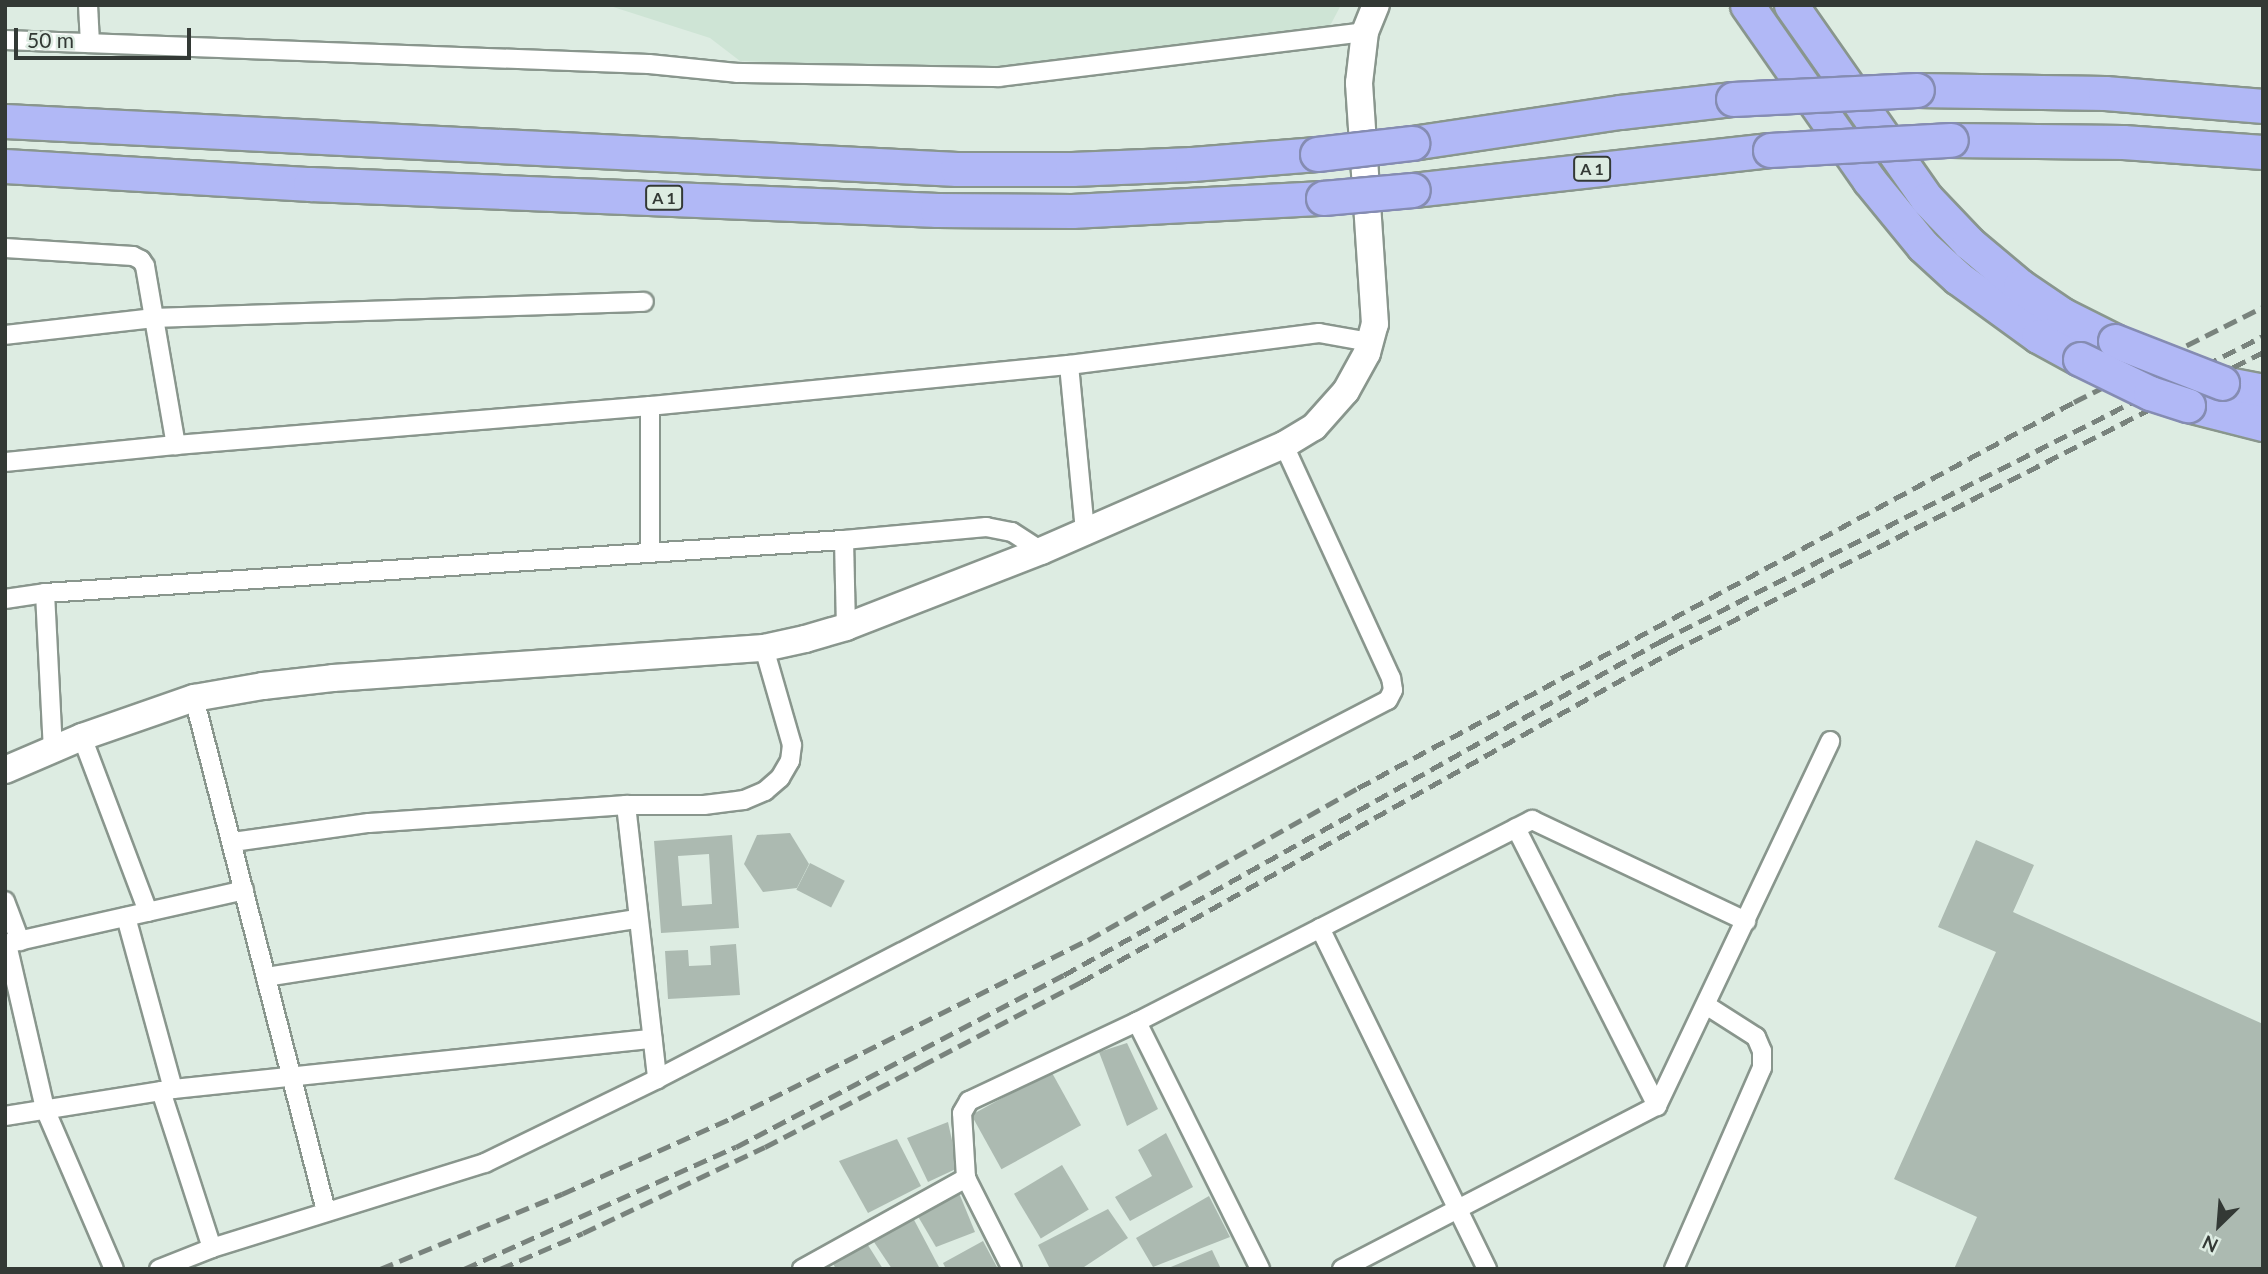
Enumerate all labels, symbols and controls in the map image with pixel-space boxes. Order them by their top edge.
scale bar [18,14,194,58]
text: 50 m [27,27,74,52]
road number: A 1 [1573,156,1611,182]
road number: A 1 [645,186,683,210]
north arrow [2184,1190,2254,1260]
text: N [2198,1231,2221,1258]

